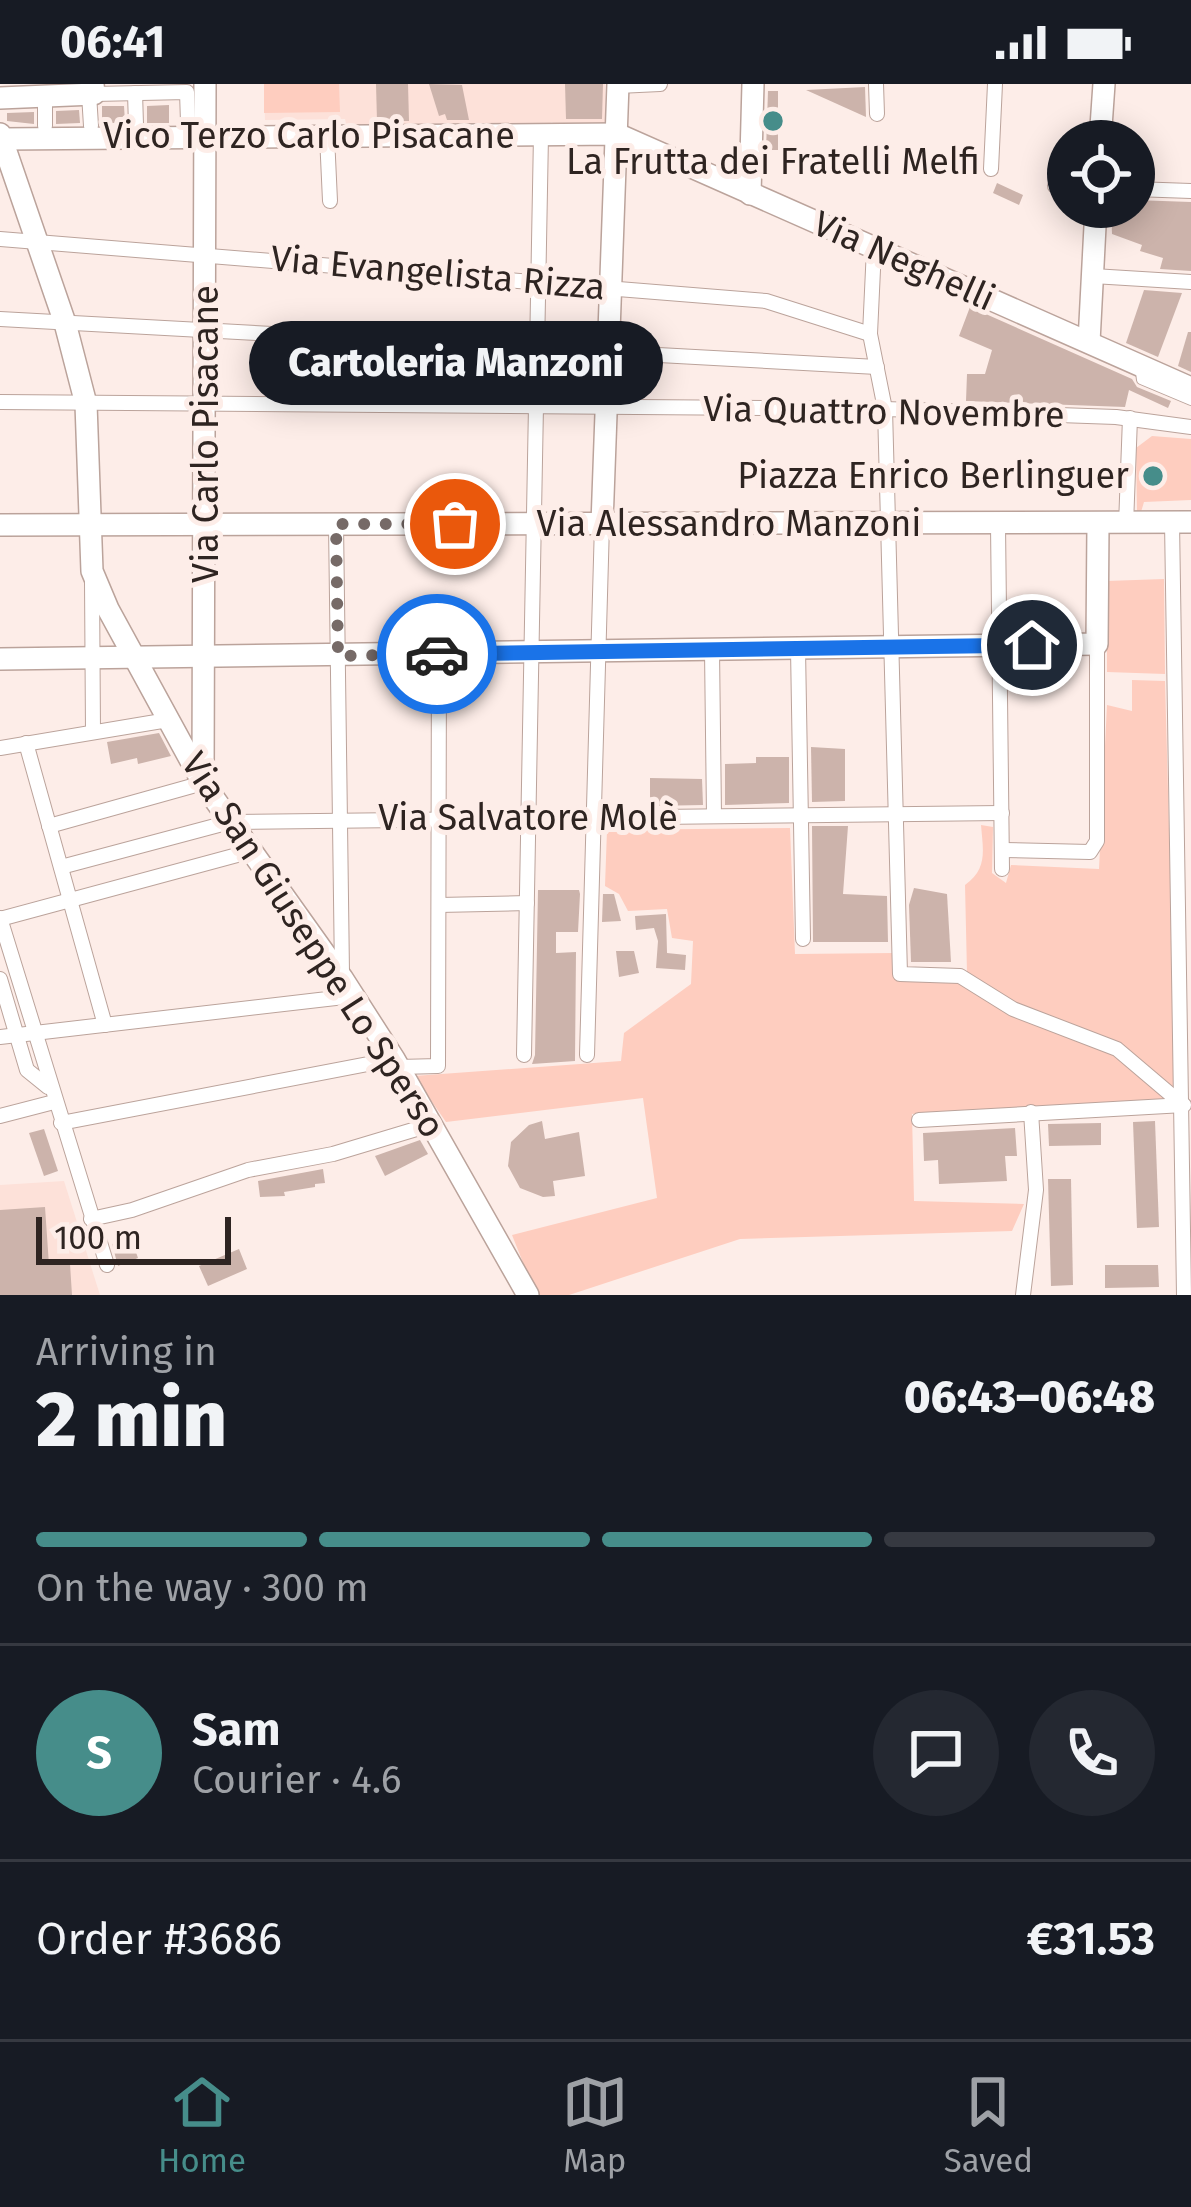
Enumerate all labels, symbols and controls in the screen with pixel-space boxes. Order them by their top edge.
text: 06:41 [60,15,165,69]
marker: La Frutta dei Fratelli Melfi [760,108,786,134]
street label: Vico Terzo Carlo Pisacane [103,114,515,158]
map controls [1047,120,1155,228]
button: locate [1047,120,1155,228]
place label: La Frutta dei Fratelli Melfi [566,140,980,184]
street label: Via Neghelli [806,201,1002,321]
street label: Via Evangelista Rizza [269,236,607,310]
street label: Via Carlo Pisacane [184,285,228,583]
callout: Cartoleria Manzoni [248,320,662,404]
text: Cartoleria Manzoni [288,340,624,386]
street label: Via Quattro Novembre [703,387,1065,437]
place label: Piazza Enrico Berlinguer [737,454,1129,498]
marker: Piazza Enrico Berlinguer [1140,463,1166,489]
pin [404,473,506,575]
icon: bag [422,491,488,557]
street label: Via Alessandro Manzoni [537,502,921,546]
courier [377,594,497,714]
pin [981,594,1083,696]
icon: home [999,612,1065,678]
icon: car [404,621,470,687]
street label: Via San Giuseppe Lo Sperso [172,744,454,1146]
street label: Via Salvatore Molè [378,796,678,840]
scale bar [36,1211,231,1264]
text: 100 m [54,1218,142,1258]
text: Arriving in [36,1329,217,1375]
text: 06:43–06:48 [904,1370,1155,1424]
text: 2 min [36,1373,227,1467]
text: On the way · 300 m [36,1565,369,1611]
button: chat [873,1690,999,1816]
button: phone [1029,1690,1155,1816]
text: Sam [192,1703,280,1757]
text: S [86,1726,112,1780]
text: Courier · 4.6 [192,1757,401,1803]
text: Order #3686 [36,1912,282,1966]
text: €31.53 [1027,1912,1155,1966]
tab: Home [158,2069,246,2181]
tab: Map [562,2069,628,2181]
tab: Saved [944,2069,1033,2181]

